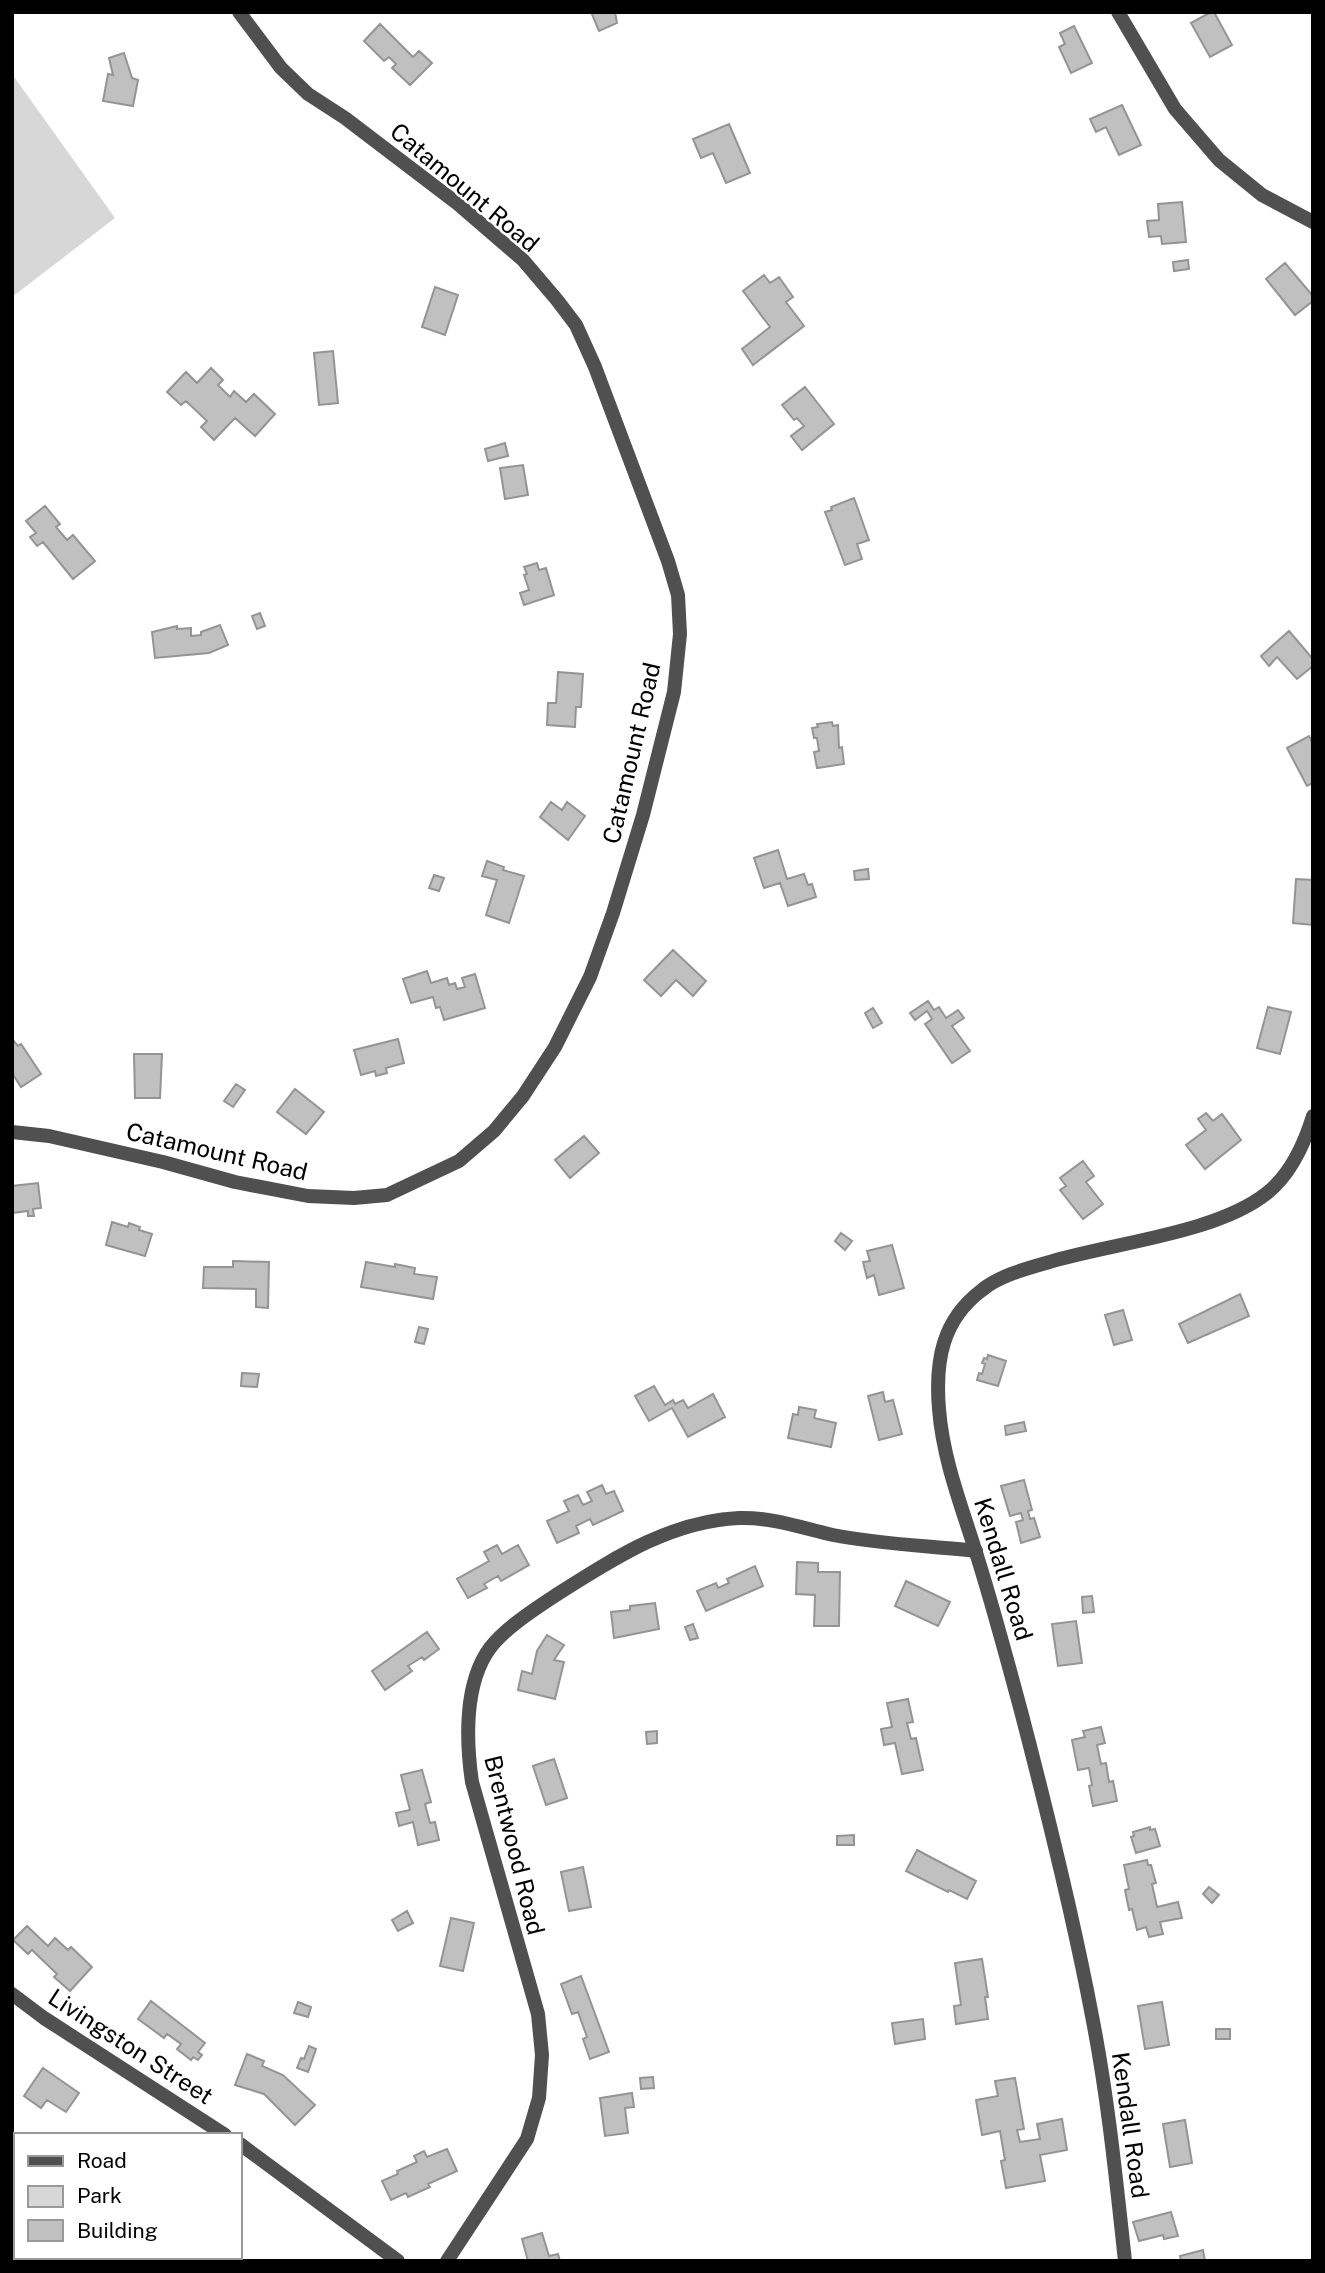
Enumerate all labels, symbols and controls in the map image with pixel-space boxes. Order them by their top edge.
street label: Catamount Road [385,117,545,257]
street label: Catamount Road [597,660,665,846]
street label: Catamount Road [124,1117,310,1185]
street label: Kendall Road [969,1494,1039,1644]
street label: Brentwood Road [479,1752,551,1938]
street label: Livingston Street [43,1982,219,2110]
street label: Kendall Road [1107,2050,1155,2200]
legend [14,2133,242,2259]
text: Road [77,2148,127,2173]
text: Park [77,2183,122,2208]
text: Building [77,2218,158,2243]

